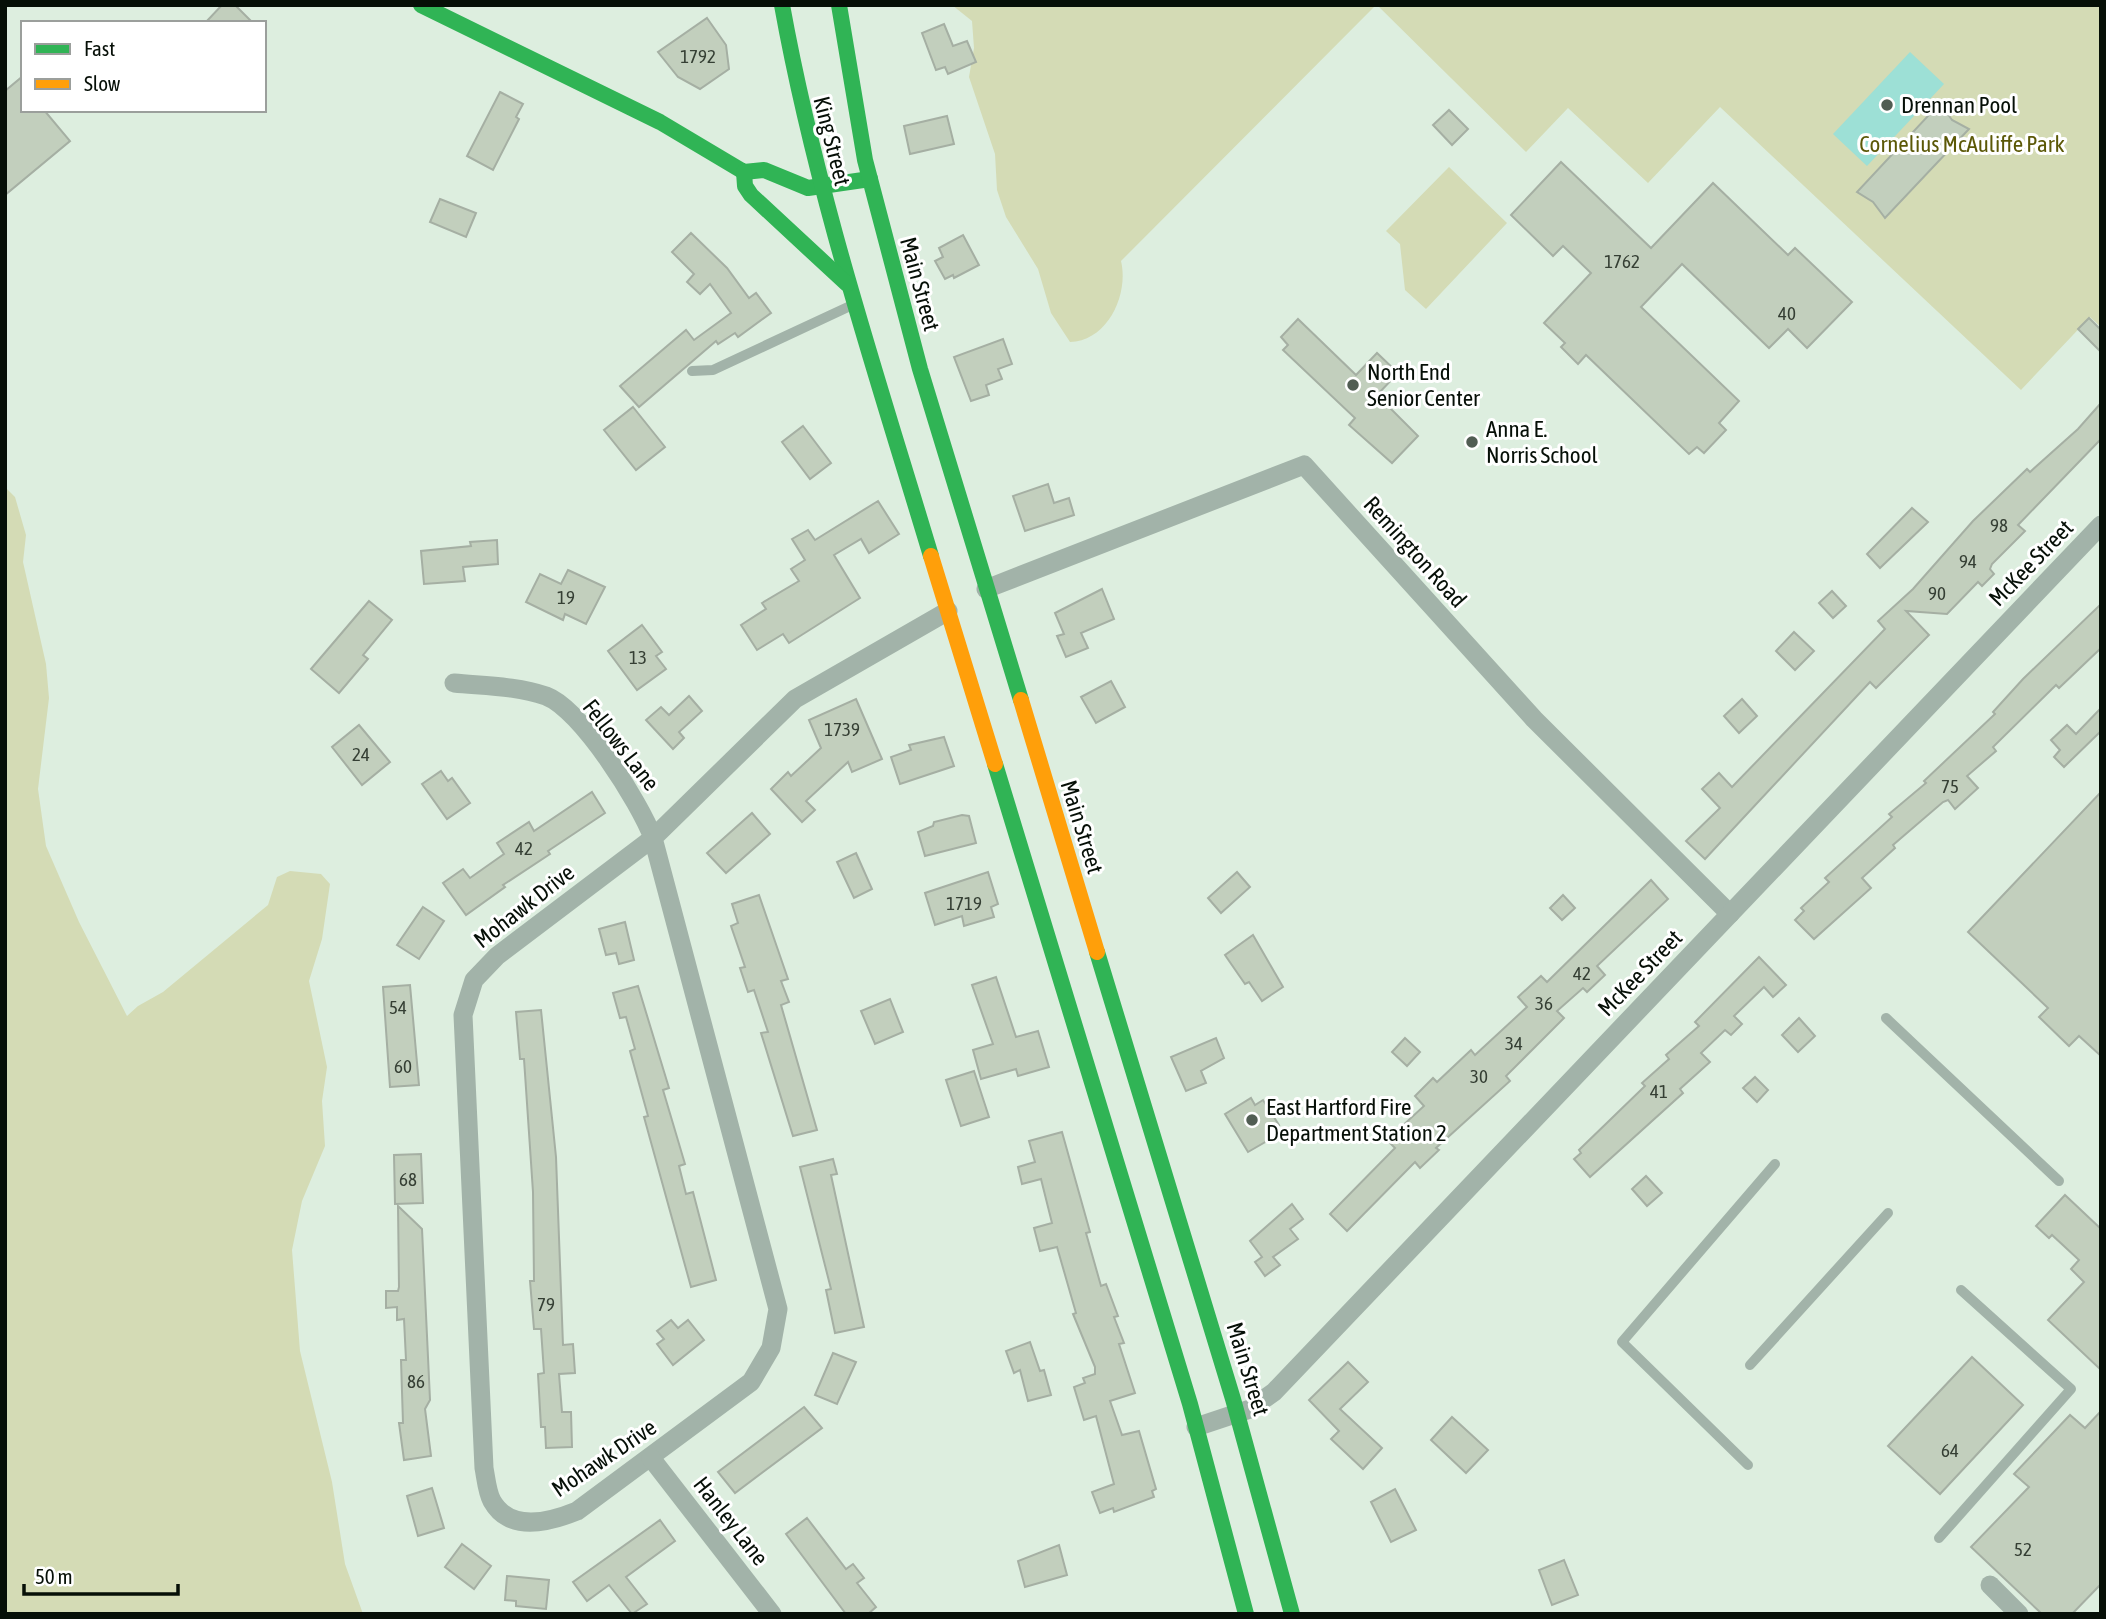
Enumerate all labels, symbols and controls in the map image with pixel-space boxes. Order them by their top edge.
legend [21,21,266,112]
text: Fast [84,36,115,60]
house number: 1792 [680,45,716,67]
text: Slow [84,71,121,95]
place label: Drennan Pool [1901,92,2017,118]
street label: King Street [808,94,856,188]
marker: Drennan Pool [1879,97,1895,113]
park label: Cornelius McAuliffe Park [1859,131,2065,157]
street label: Main Street [895,234,945,334]
house number: 1762 [1604,250,1640,272]
house number: 40 [1778,302,1796,324]
place label: North End Senior Center [1367,359,1481,411]
marker: North End Senior Center [1345,377,1361,393]
place label: Anna E. Norris School [1486,416,1598,468]
marker: Anna E. Norris School [1464,434,1480,450]
street label: Remington Road [1358,491,1472,613]
house number: 98 [1990,514,2008,536]
street label: McKee Street [1984,515,2078,611]
house number: 94 [1959,550,1977,572]
house number: 90 [1928,582,1946,604]
house number: 19 [557,586,575,608]
house number: 13 [629,646,647,668]
street label: Fellows Lane [578,694,664,796]
house number: 1739 [824,718,860,740]
house number: 24 [352,743,370,765]
house number: 75 [1941,775,1959,797]
street label: Main Street [1056,777,1108,877]
house number: 42 [515,837,533,859]
street label: Mohawk Drive [469,859,579,953]
house number: 1719 [946,892,982,914]
street label: McKee Street [1593,925,1687,1021]
house number: 42 [1573,962,1591,984]
house number: 36 [1535,992,1553,1014]
house number: 54 [389,996,407,1018]
house number: 34 [1505,1032,1523,1054]
house number: 60 [394,1055,412,1077]
house number: 30 [1470,1065,1488,1087]
house number: 41 [1650,1080,1668,1102]
place label: East Hartford Fire Department Station 2 [1266,1094,1447,1146]
marker: East Hartford Fire Department Station 2 [1244,1112,1260,1128]
house number: 68 [399,1168,417,1190]
house number: 79 [537,1293,555,1315]
street label: Main Street [1222,1319,1274,1419]
house number: 86 [407,1370,425,1392]
street label: Mohawk Drive [547,1414,661,1502]
house number: 64 [1941,1439,1959,1461]
street label: Hanley Lane [688,1472,774,1570]
house number: 52 [2014,1538,2032,1560]
scale bar [24,1552,178,1596]
text: 50 m [35,1564,73,1588]

